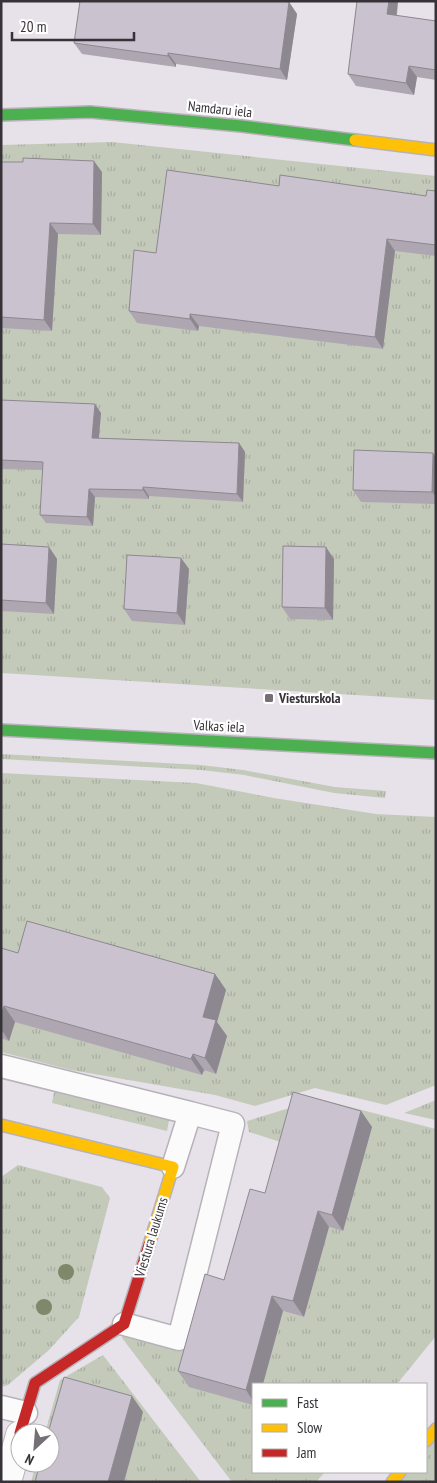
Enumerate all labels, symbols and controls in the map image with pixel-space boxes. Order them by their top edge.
scale bar [12,10,135,42]
text: 20 m [20,17,46,36]
street label: Namdaru iela [187,97,253,121]
place label: Viesturskola [278,689,341,707]
marker: Viesturskola [263,692,275,704]
street label: Valkas iela [192,716,245,736]
street label: Viestura laukums [130,1195,172,1280]
legend [252,1383,427,1473]
text: Fast [297,1393,318,1412]
text: Slow [297,1418,322,1437]
north arrow [10,1423,60,1473]
text: Jam [296,1443,316,1462]
text: N [22,1450,37,1469]

